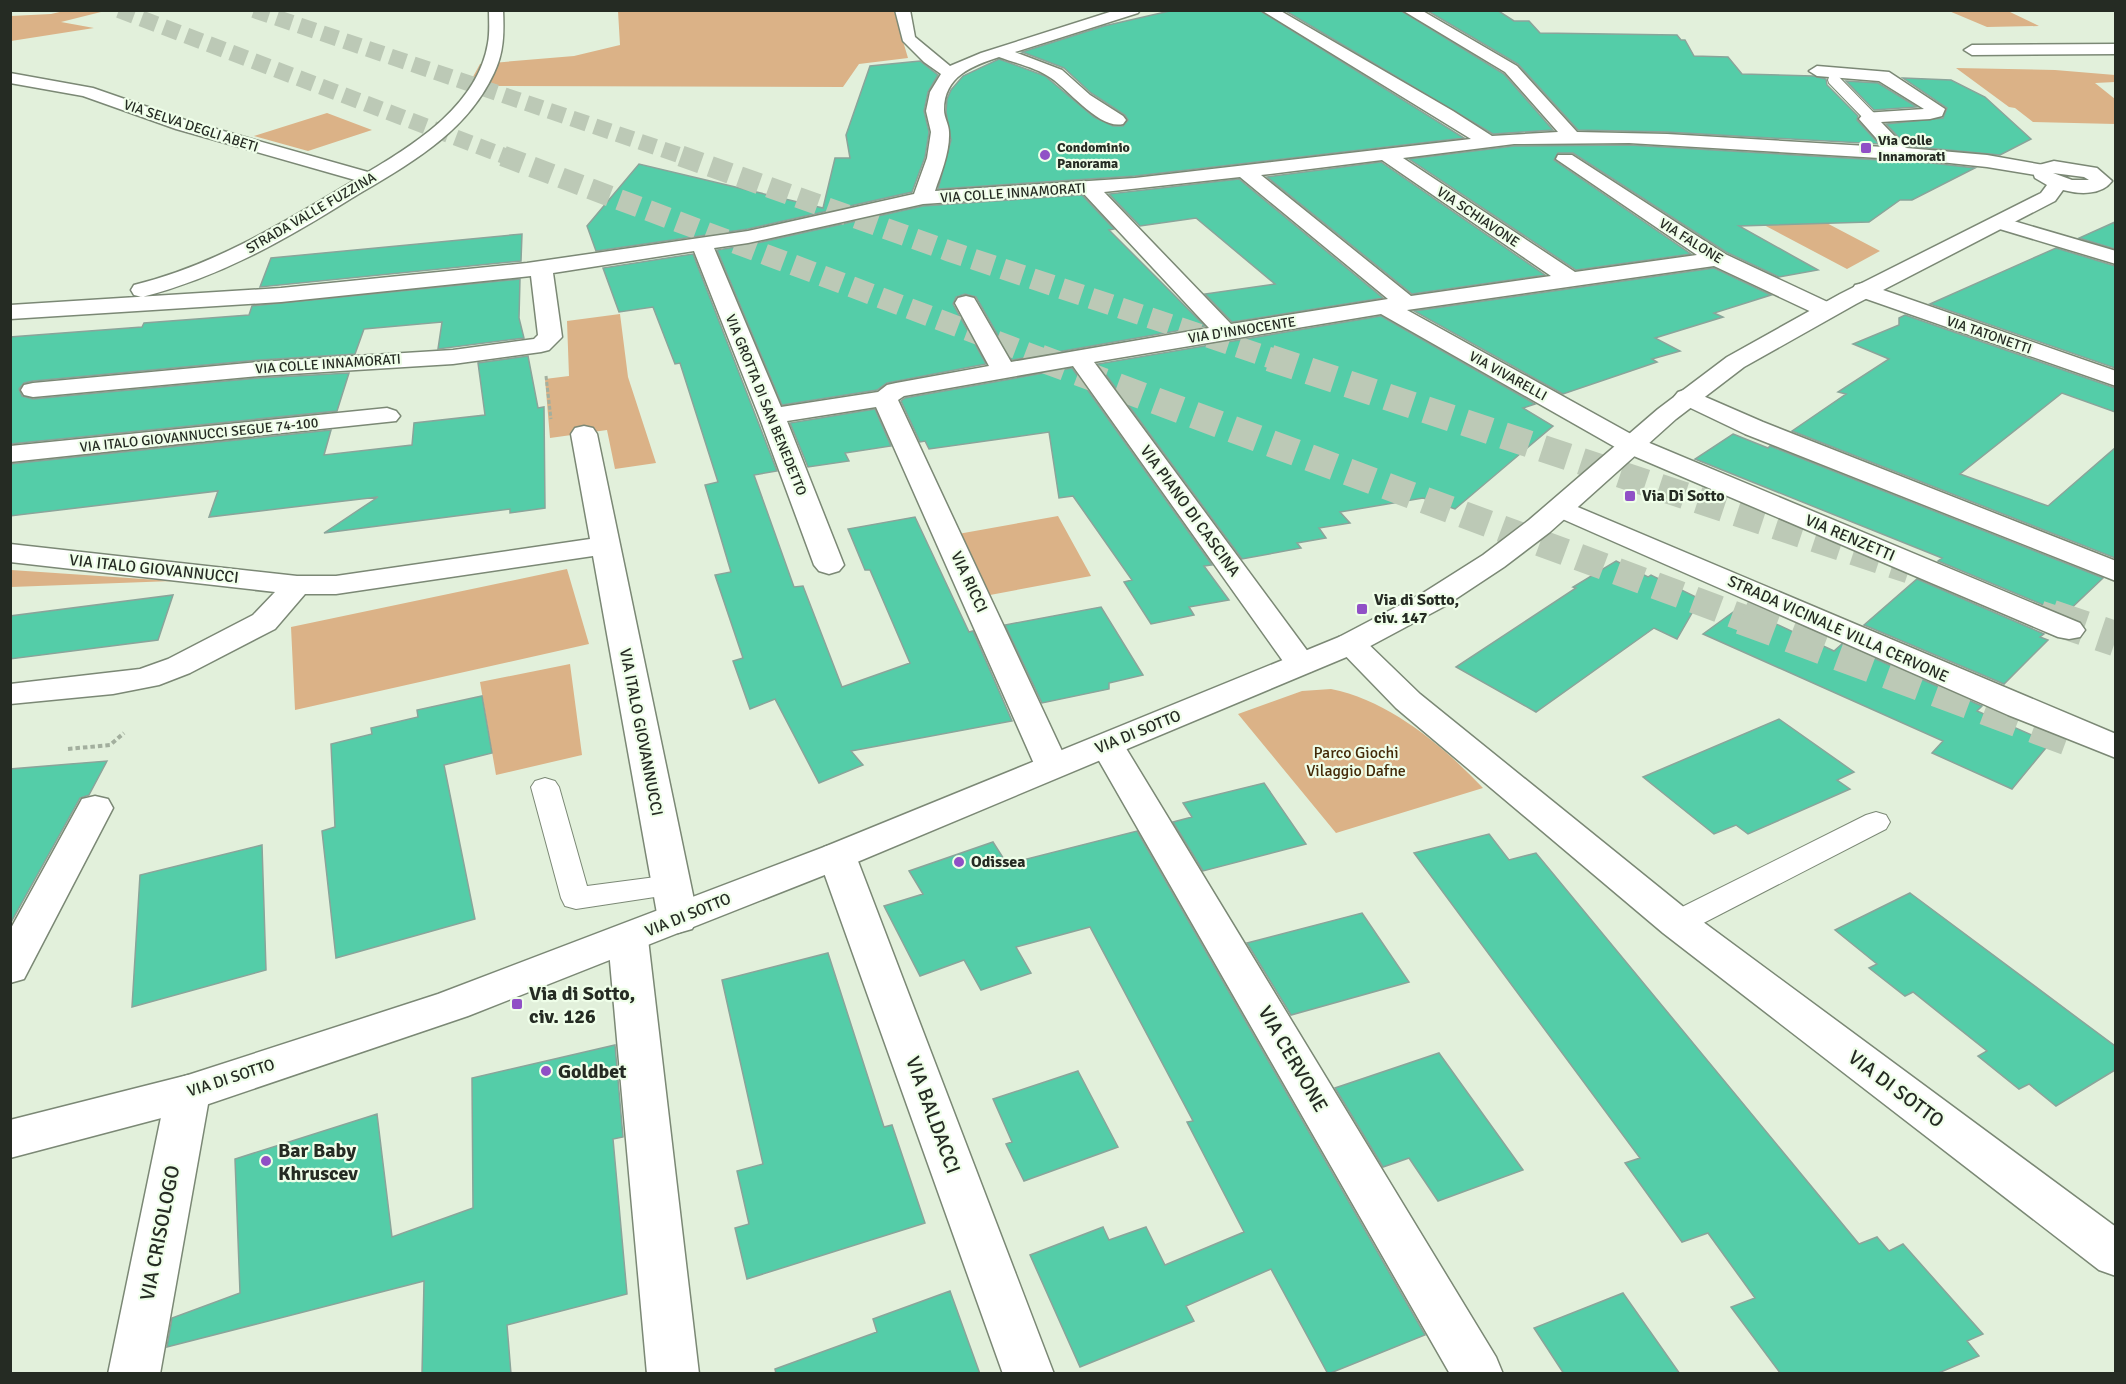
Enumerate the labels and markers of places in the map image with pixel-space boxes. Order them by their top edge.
place label: Via Colle Innamorati [1878,132,1945,165]
place label: Condominio Panorama [1057,139,1130,172]
marker: Via Colle Innamorati [1859,141,1873,155]
marker: Condominio Panorama [1038,148,1052,162]
place label: Via Di Sotto [1642,486,1725,506]
marker: Via Di Sotto [1623,489,1637,503]
place label: Via di Sotto, civ. 147 [1374,590,1459,628]
marker: Via di Sotto, civ. 147 [1355,602,1369,616]
place label: Odissea [971,852,1025,872]
marker: Odissea [952,855,966,869]
place label: Via di Sotto, civ. 126 [529,981,635,1029]
marker: Via di Sotto, civ. 126 [510,997,524,1011]
place label: Goldbet [558,1059,627,1084]
marker: Goldbet [539,1064,553,1078]
place label: Bar Baby Khruscev [278,1138,358,1186]
marker: Bar Baby Khruscev [259,1154,273,1168]

